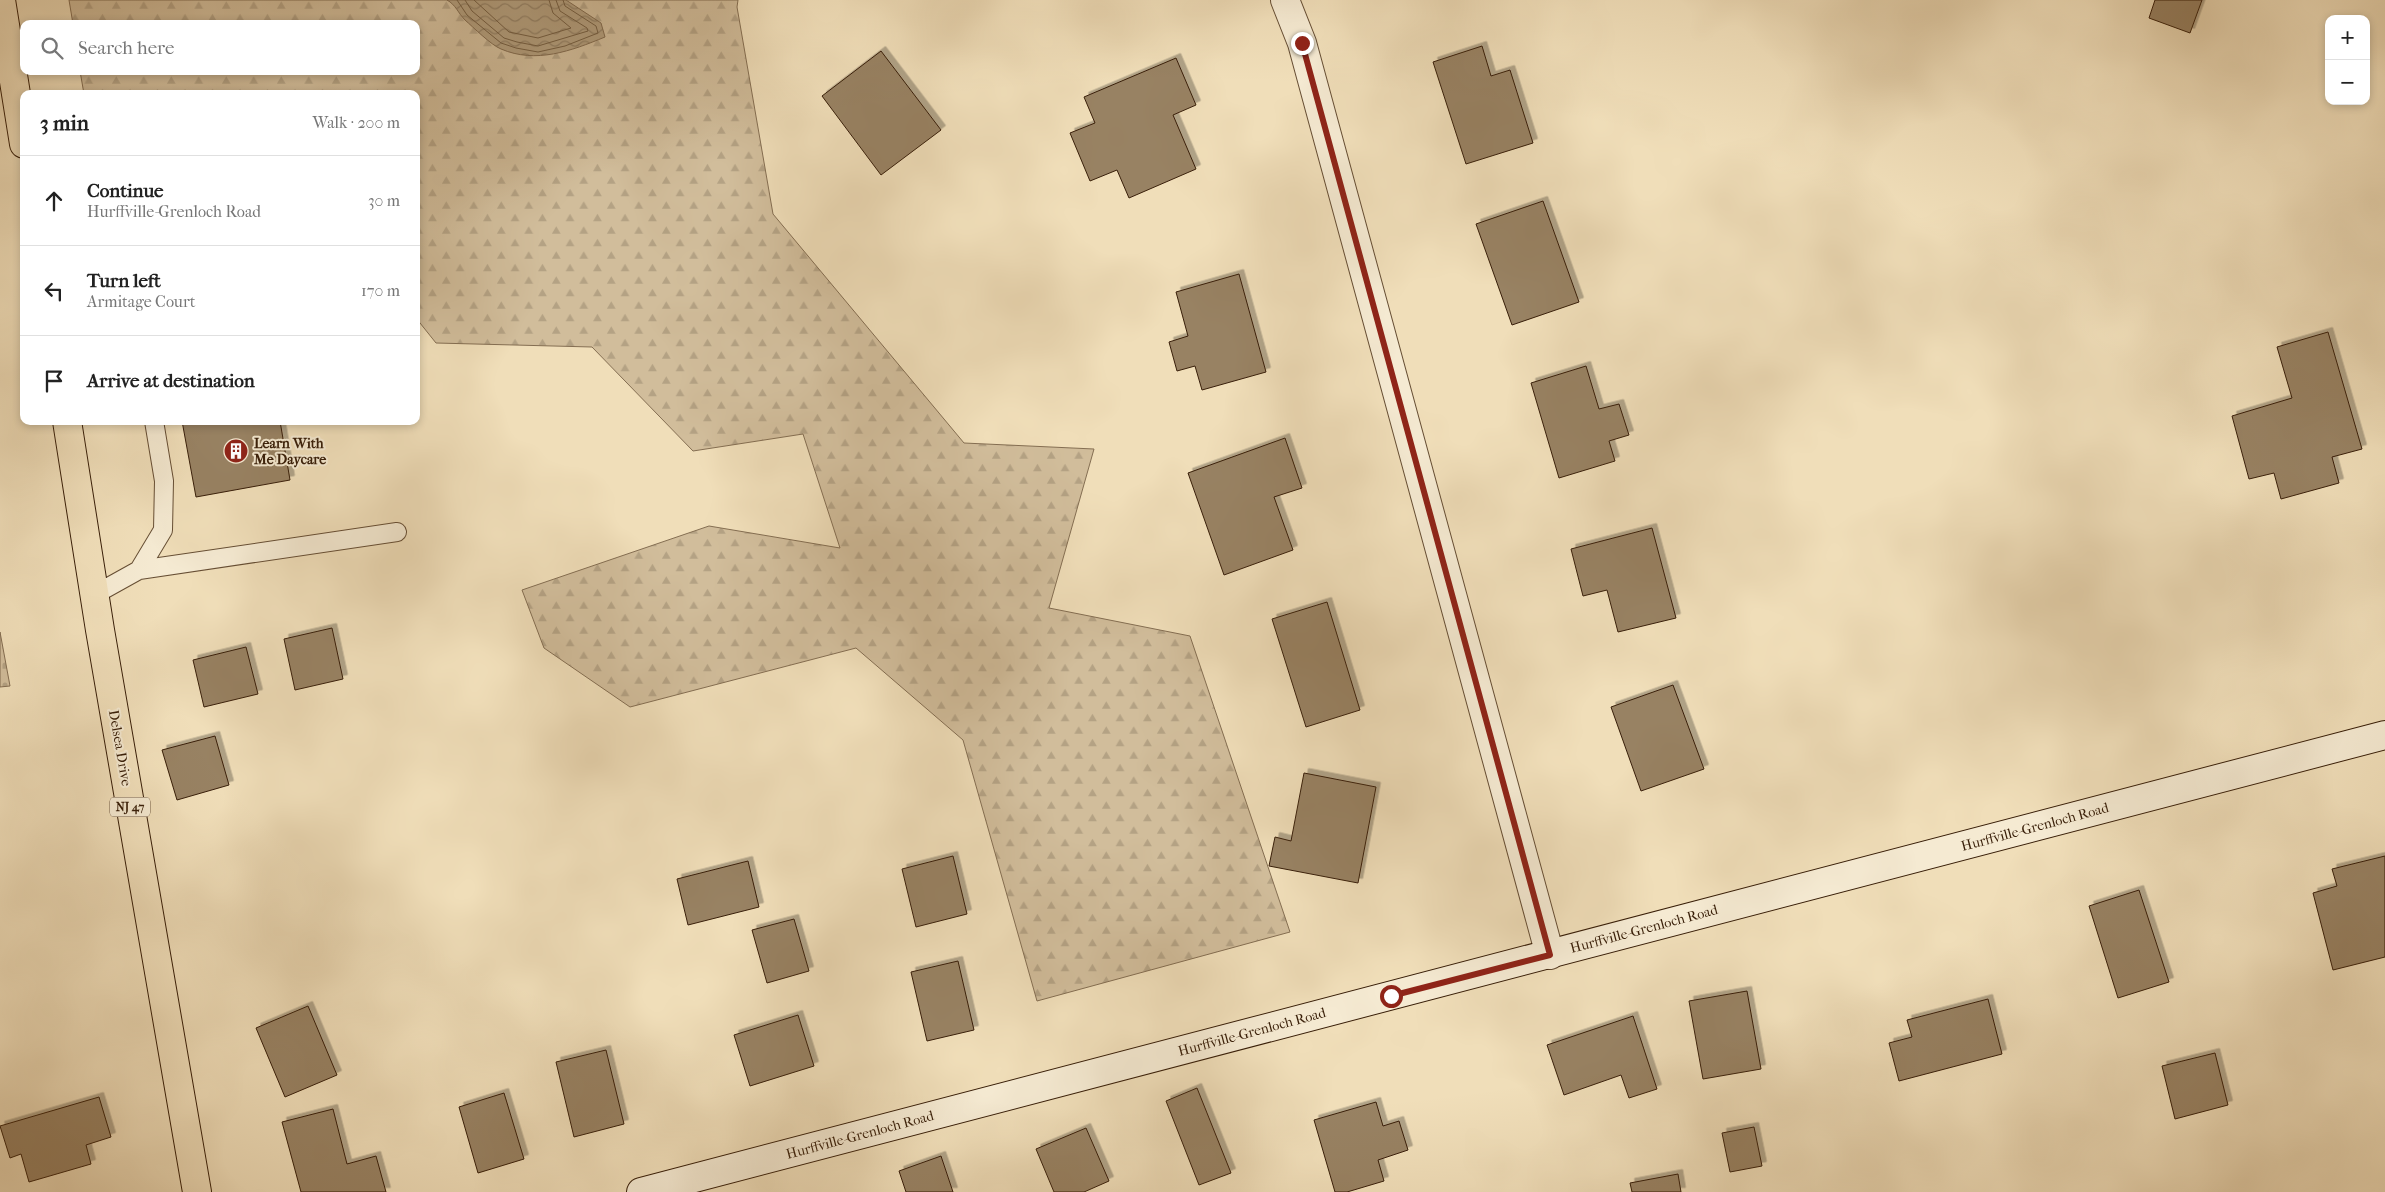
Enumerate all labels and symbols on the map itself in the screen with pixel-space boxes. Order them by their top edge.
route end [1291,32,1314,55]
place label: Learn With Me Daycare [253,435,326,468]
building icon: Learn With Me Daycare [223,438,249,464]
street label: Delsea Drive [105,709,135,788]
road number: NJ 47 [110,798,150,816]
street label: Hurffville-Grenloch Road [1959,799,2111,855]
street label: Hurffville-Grenloch Road [1568,901,1720,957]
route start [1380,985,1403,1008]
street label: Hurffville-Grenloch Road [1176,1004,1328,1060]
street label: Hurffville-Grenloch Road [784,1107,936,1163]

